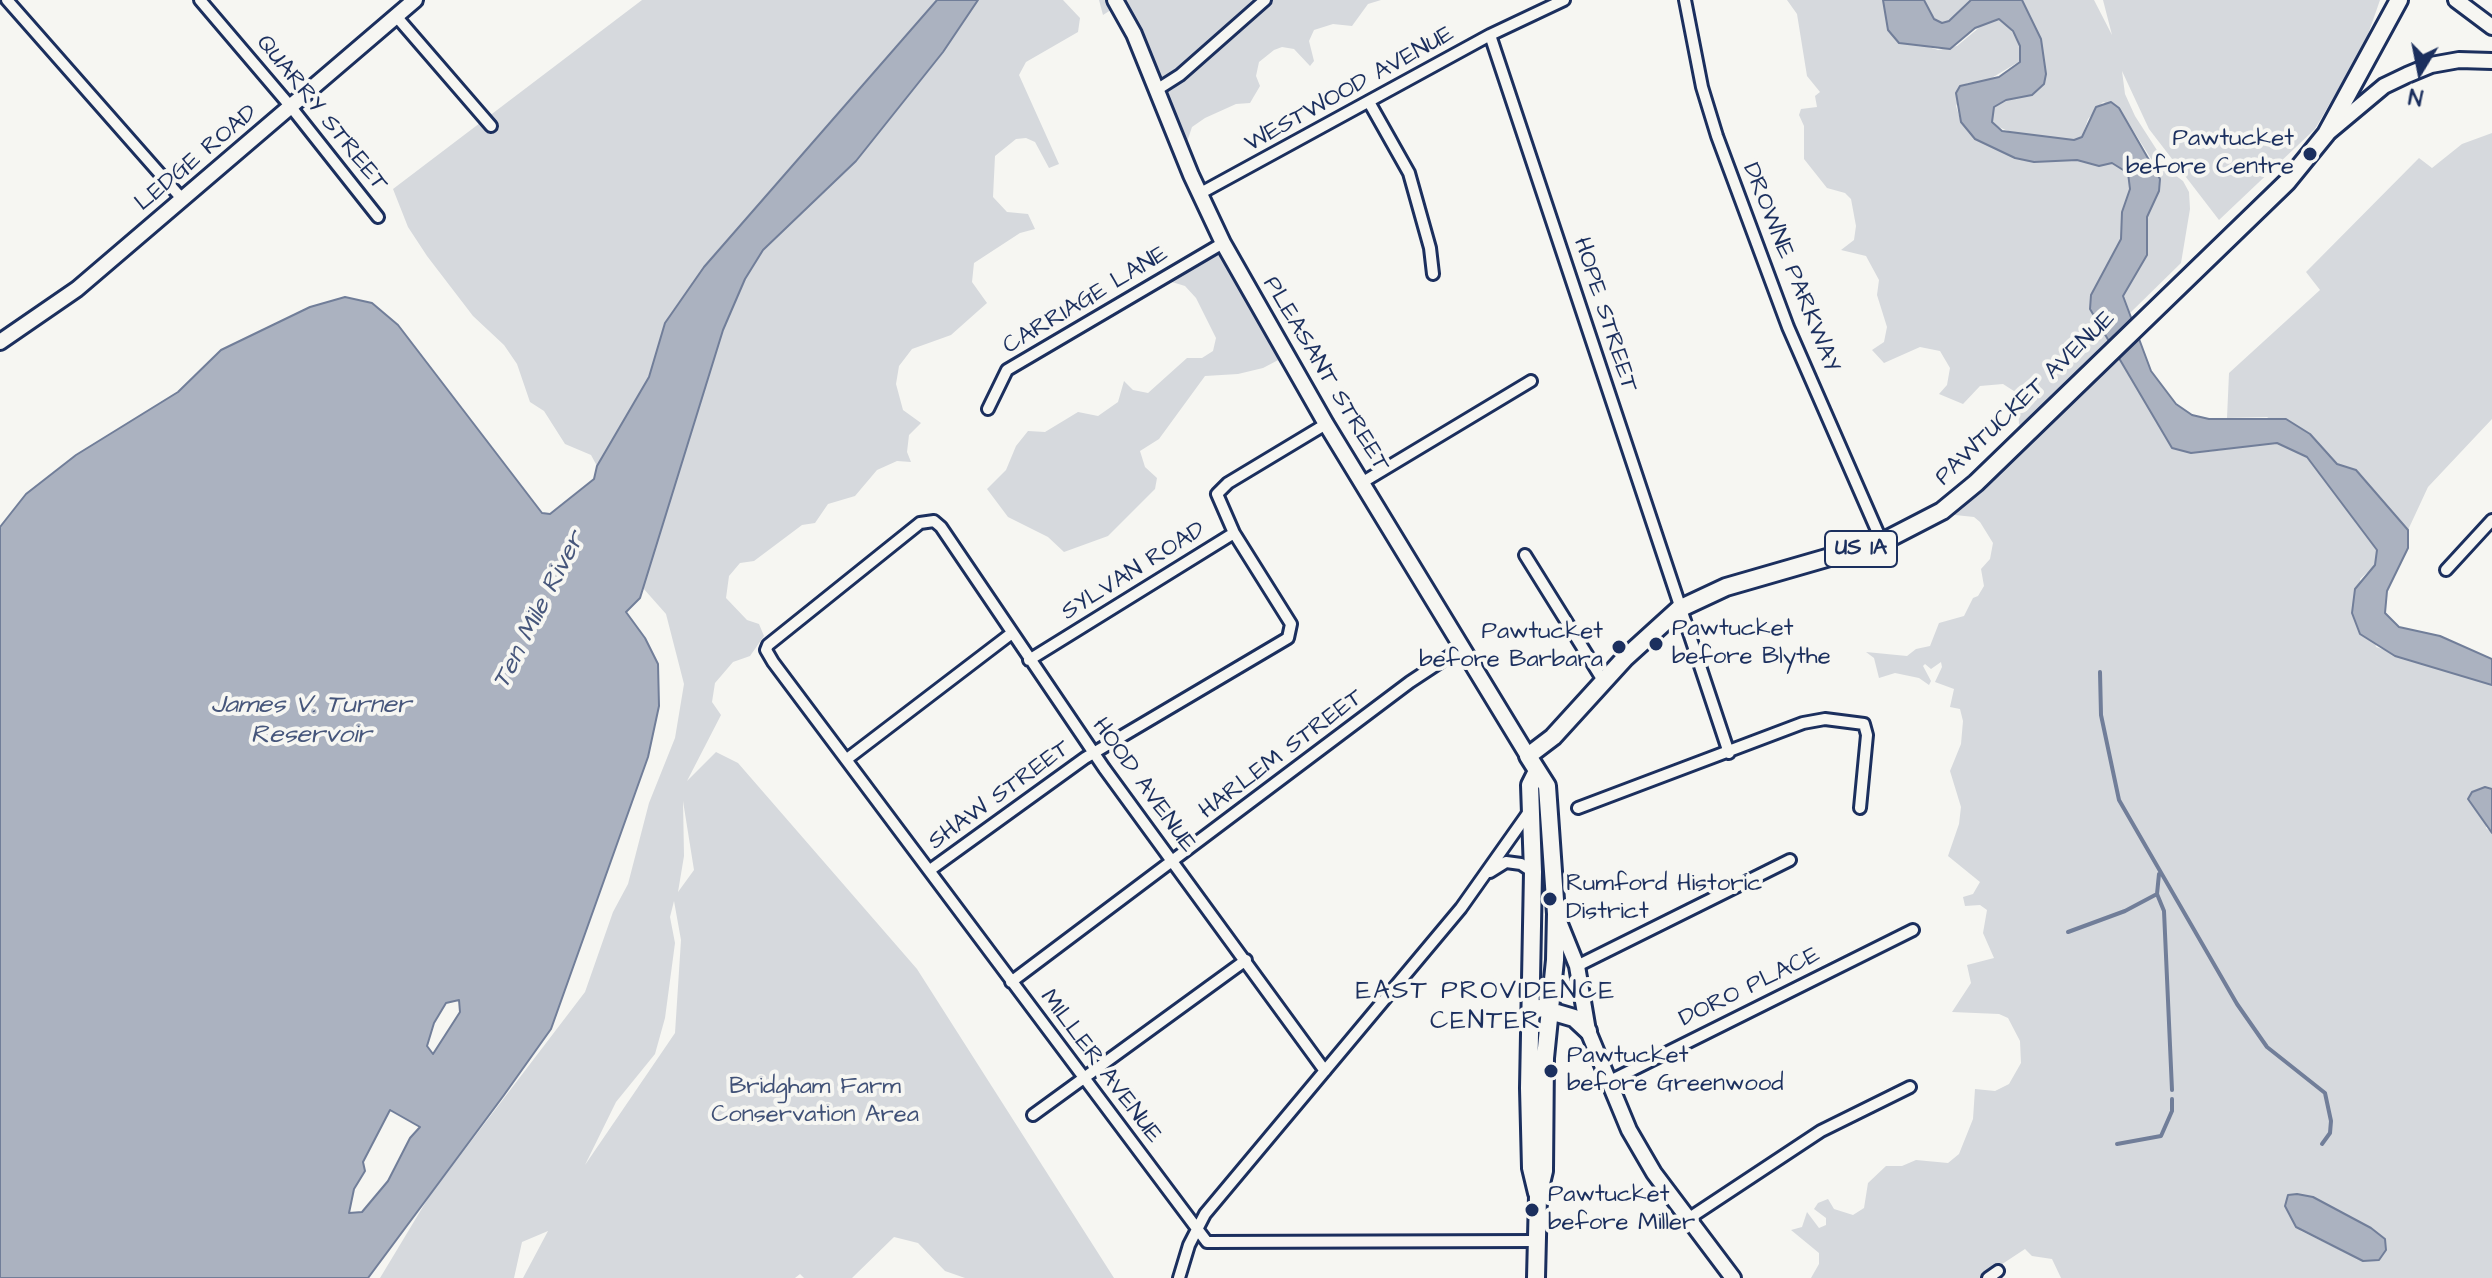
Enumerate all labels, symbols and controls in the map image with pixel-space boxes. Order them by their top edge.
street label: WESTWOOD AVENUE [1241,21,1459,159]
street label: QUARRY STREET [249,30,393,198]
north arrow [2380,32,2460,112]
text: N [2406,80,2425,113]
street label: LEDGE ROAD [130,99,264,219]
place label: Pawtucket before Centre [2126,126,2294,182]
marker: Pawtucket before Centre [2301,145,2319,163]
street label: DROWNE PARKWAY [1735,159,1845,377]
street label: HOPE STREET [1565,234,1643,396]
street label: CARRIAGE LANE [998,240,1174,362]
street label: PLEASANT STREET [1255,272,1395,478]
street label: PAWTUCKET AVENUE [1930,306,2122,492]
street label: SYLVAN ROAD [1057,516,1211,628]
water label: Ten Mile River [487,527,593,695]
road number: US 1A [1825,531,1897,567]
place label: Pawtucket before Blythe [1672,616,1831,672]
place label: Pawtucket before Barbara [1419,619,1603,675]
marker: Pawtucket before Blythe [1647,635,1665,653]
marker: Pawtucket before Barbara [1610,638,1628,656]
street label: HARLEM STREET [1194,684,1370,826]
water label: James V. Turner Reservoir [211,691,411,752]
street label: HOOD AVENUE [1085,713,1201,859]
street label: SHAW STREET [923,735,1077,857]
place label: Rumford Historic District [1566,871,1762,927]
marker: Rumford Historic District [1541,890,1559,908]
street label: DORO PLACE [1675,942,1825,1034]
district label: EAST PROVIDENCE CENTER [1356,977,1616,1038]
street label: MILLER AVENUE [1033,984,1167,1150]
place label: Pawtucket before Greenwood [1567,1043,1784,1099]
marker: Pawtucket before Greenwood [1542,1062,1560,1080]
park label: Bridgham Farm Conservation Area [711,1074,919,1130]
place label: Pawtucket before Miller [1548,1182,1695,1238]
marker: Pawtucket before Miller [1523,1201,1541,1219]

